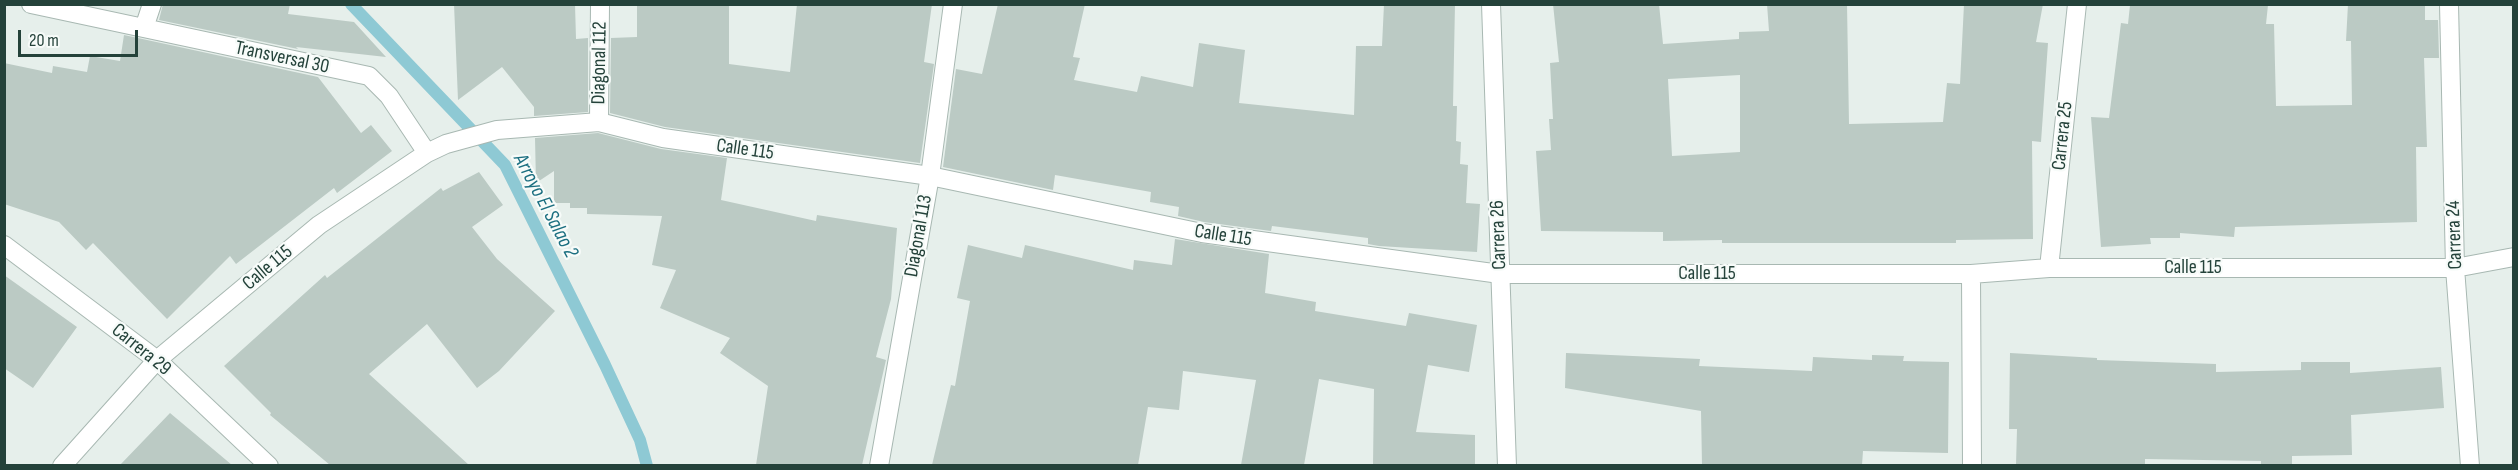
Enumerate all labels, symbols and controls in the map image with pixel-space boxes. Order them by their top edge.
scale bar [21,18,141,56]
street label: Diagonal 112 [587,21,613,105]
text: 20 m [29,30,59,51]
street label: Transversal 30 [233,36,331,80]
street label: Carrera 25 [2047,101,2079,171]
street label: Calle 115 [715,134,775,166]
water label: Arroyo El Salao 2 [507,150,583,262]
street label: Diagonal 113 [900,193,938,279]
street label: Carrera 26 [1486,200,1512,270]
street label: Carrera 24 [2442,200,2468,270]
street label: Calle 115 [1193,220,1253,252]
street label: Calle 115 [238,240,298,296]
street label: Calle 115 [2164,256,2222,280]
street label: Calle 115 [1678,262,1736,286]
street label: Carrera 29 [106,319,176,381]

